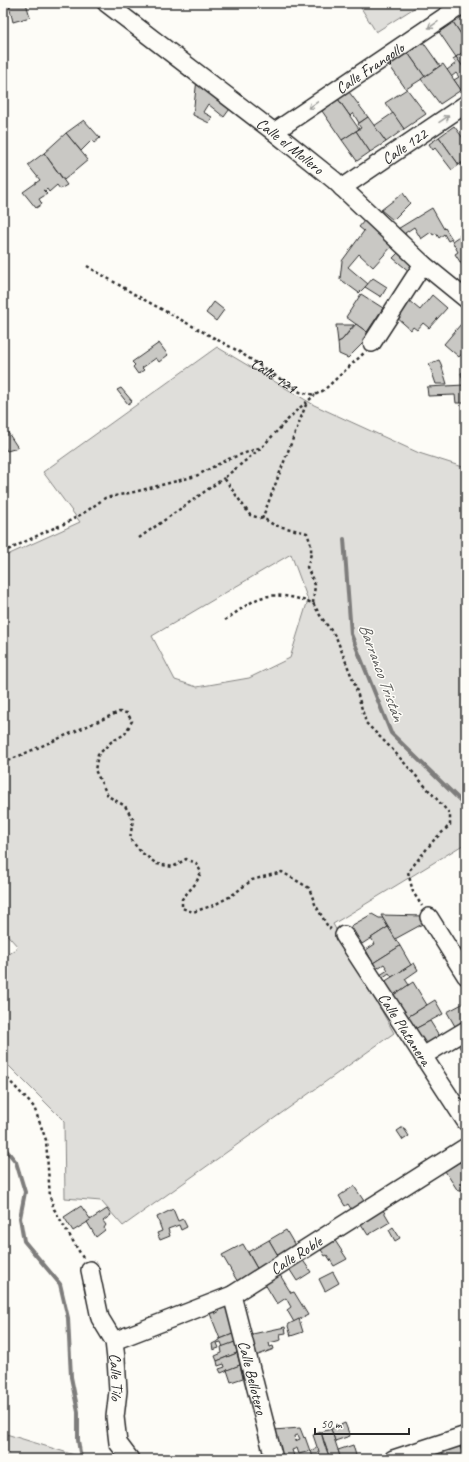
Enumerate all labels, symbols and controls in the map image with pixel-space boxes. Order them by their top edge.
one-way arrow [427,21,438,29]
street label: Calle Frangollo [332,37,410,99]
one-way arrow [308,101,319,109]
street label: Calle el Mollero [252,113,328,180]
one-way arrow [438,115,449,123]
street label: Calle 122 [378,123,433,169]
street label: Calle 121 [247,354,301,399]
water label: Barranco Tristán [354,621,409,725]
street label: Calle Platanera [373,989,436,1071]
street label: Calle Roble [267,1231,327,1279]
street label: Calle Bellotero [233,1339,272,1418]
street label: Calle Tilo [104,1352,127,1403]
scale bar [315,1410,409,1436]
text: 50 m [321,1416,343,1432]

